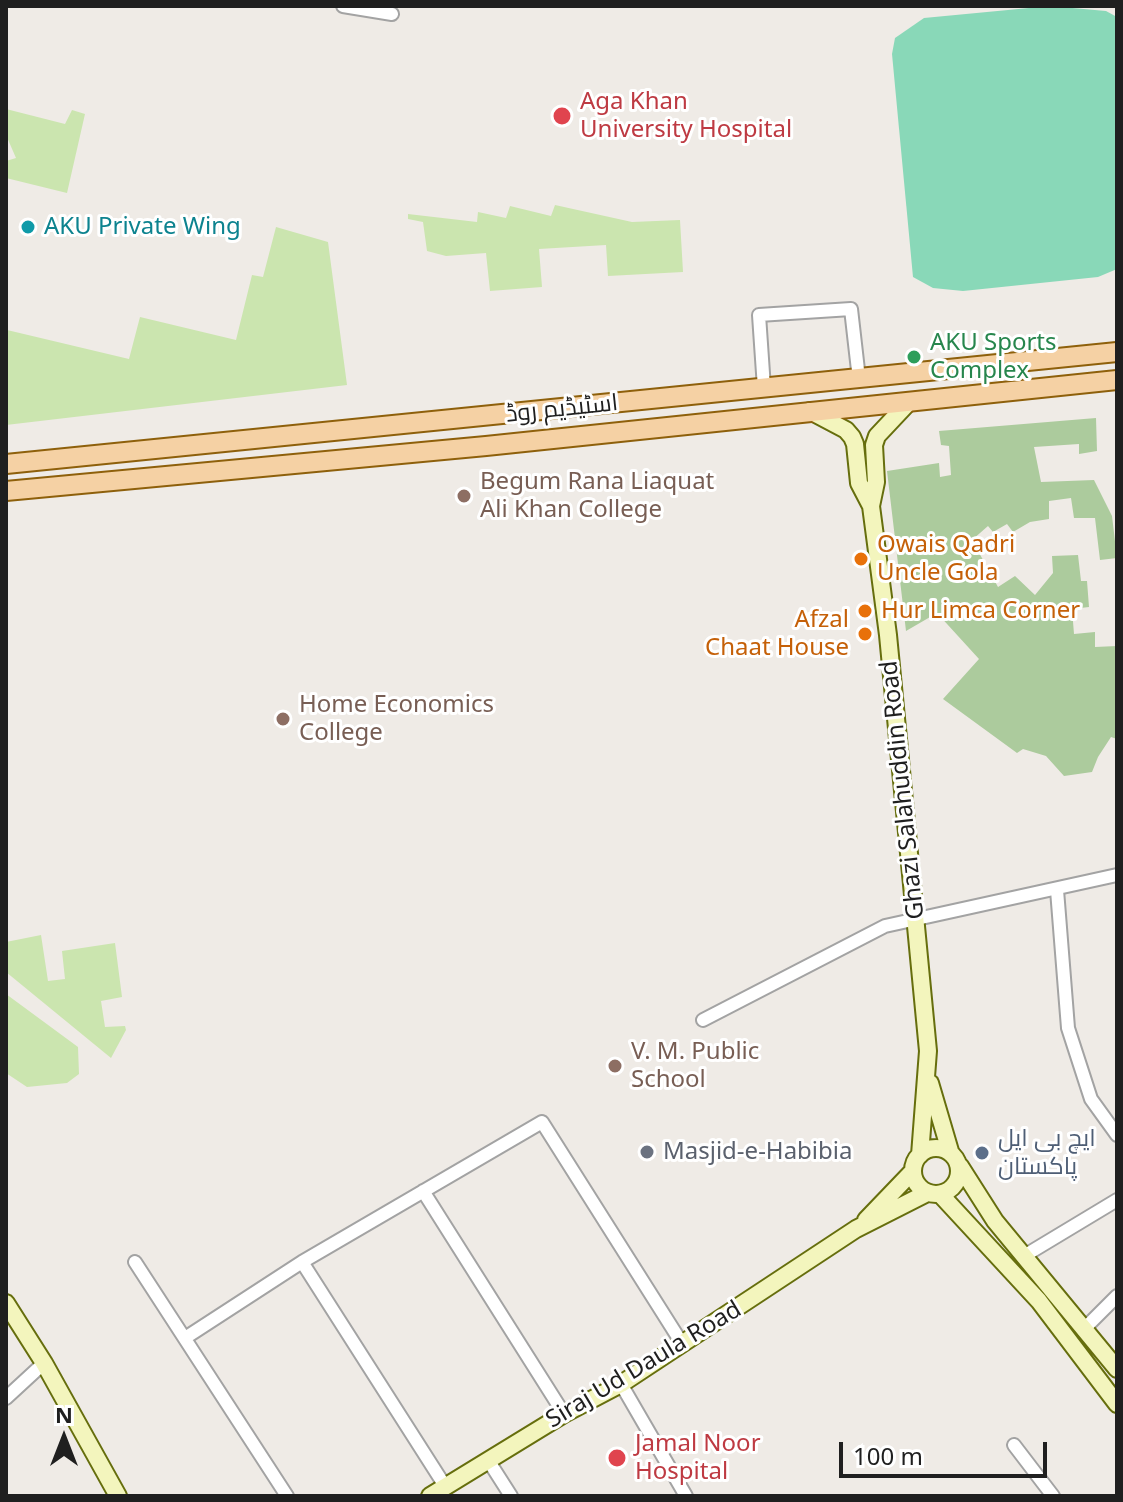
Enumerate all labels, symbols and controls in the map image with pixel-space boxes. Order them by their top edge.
place label: Aga Khan University Hospital [580,88,792,144]
marker: Aga Khan University Hospital [551,105,573,127]
place label: AKU Private Wing [44,213,241,241]
marker: AKU Private Wing [19,218,37,236]
place label: AKU Sports Complex [930,329,1057,385]
marker: AKU Sports Complex [905,348,923,366]
street label: اسٹیڈیم روڈ [504,389,620,429]
place label: Begum Rana Liaquat Ali Khan College [480,468,714,524]
marker: Begum Rana Liaquat Ali Khan College [455,487,473,505]
place label: Owais Qadri Uncle Gola [877,531,1015,587]
marker: Owais Qadri Uncle Gola [852,550,870,568]
place label: Hur Limca Corner [881,597,1080,625]
marker: Hur Limca Corner [856,602,874,620]
place label: Afzal Chaat House [705,606,849,662]
marker: Afzal Chaat House [856,625,874,643]
street label: Ghazi Salahuddin Road [875,659,931,921]
place label: Home Economics College [299,691,494,747]
marker: Home Economics College [274,710,292,728]
place label: V. M. Public School [631,1038,759,1094]
marker: V. M. Public School [606,1057,624,1075]
place label: ایچ بی ایل پاکستان [998,1125,1096,1181]
place label: Masjid-e-Habibia [663,1138,852,1166]
marker: Masjid-e-Habibia [638,1143,656,1161]
marker: ایچ بی ایل پاکستان [973,1144,991,1162]
street label: Siraj Ud Daula Road [541,1295,747,1435]
north arrow [24,1398,104,1478]
text: N [55,1399,73,1429]
scale bar [843,1426,1051,1476]
place label: Jamal Noor Hospital [635,1430,761,1486]
text: 100 m [853,1439,923,1472]
marker: Jamal Noor Hospital [606,1447,628,1469]

